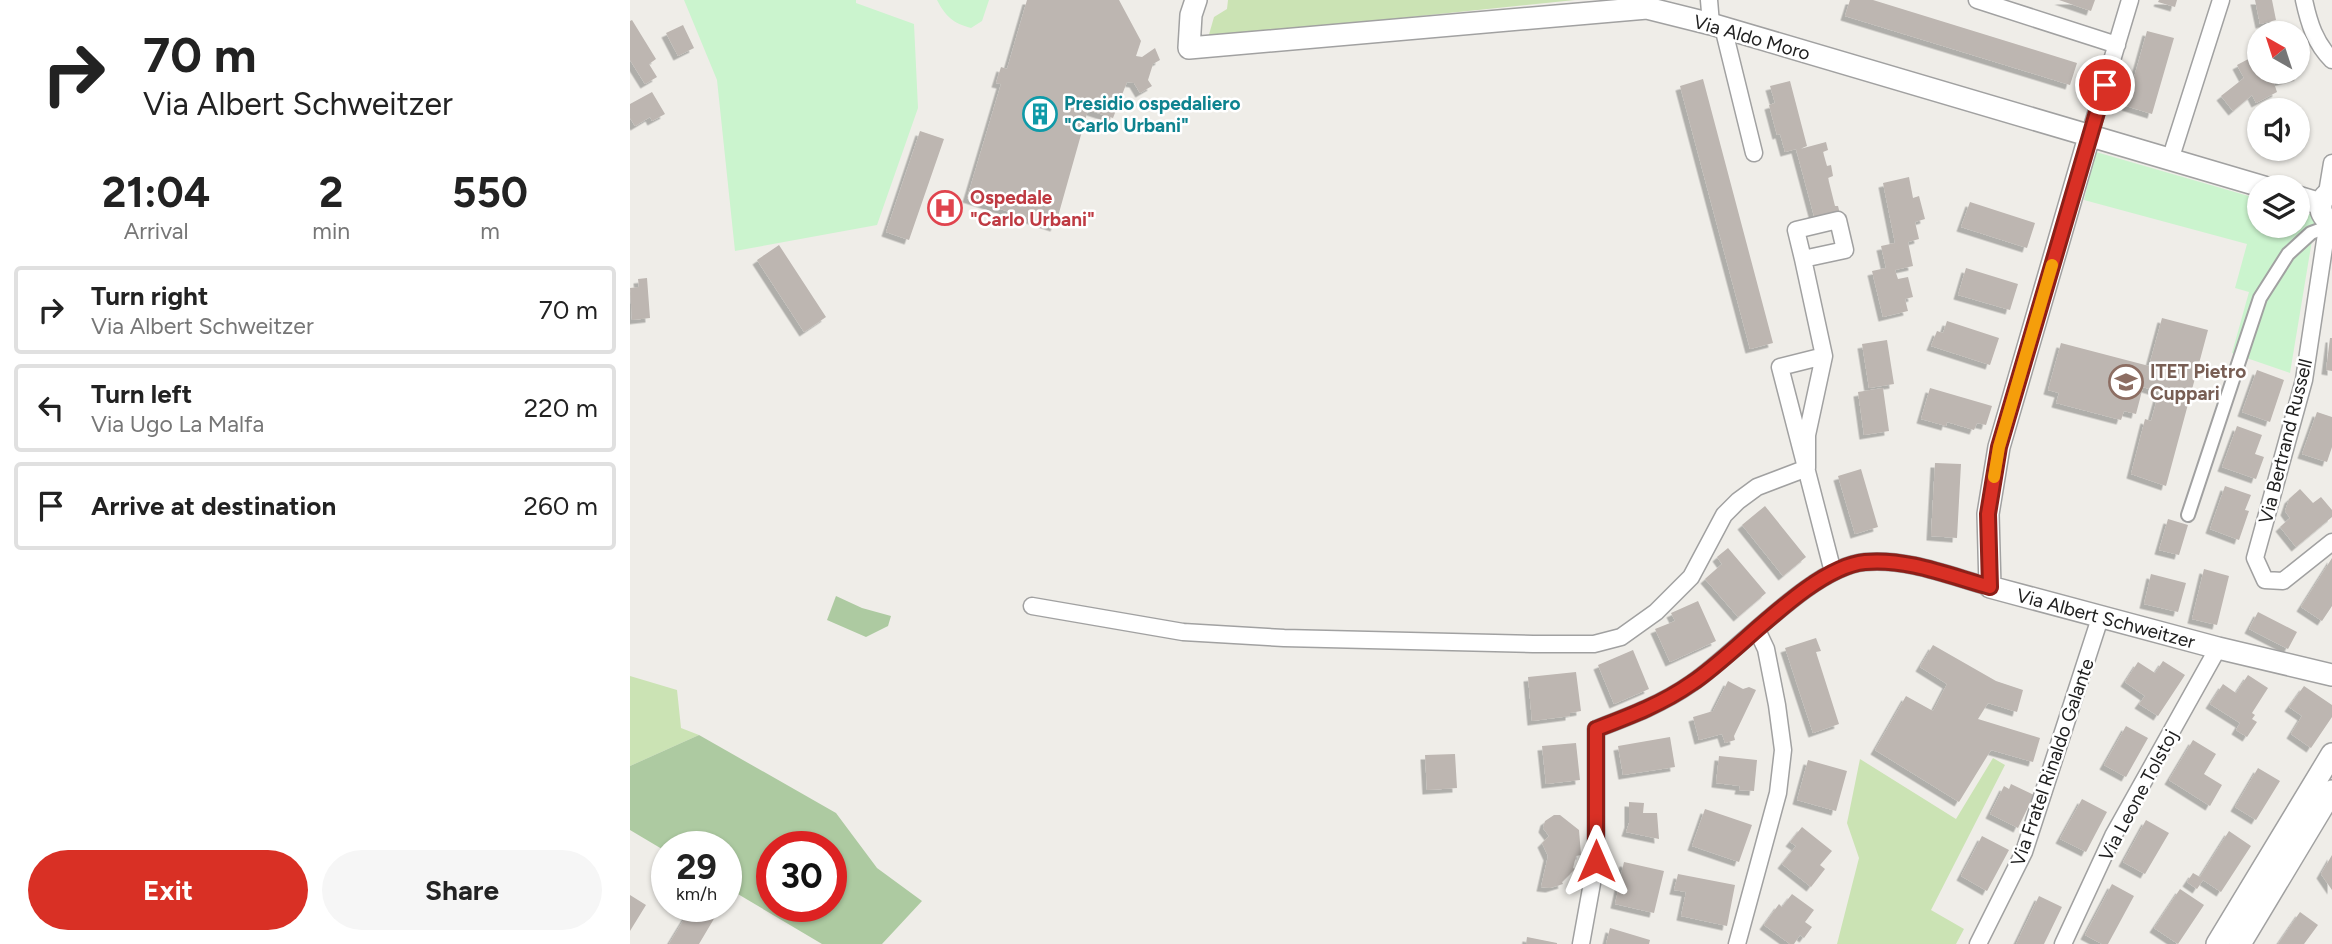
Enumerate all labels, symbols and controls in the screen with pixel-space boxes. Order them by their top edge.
street label: Via Aldo Moro [1691,10,1813,65]
north arrow [2247,21,2310,84]
map controls [2247,21,2310,238]
text: 70 m [143,25,256,84]
icon: right [28,28,119,119]
pin [2075,55,2135,115]
icon: arrive [2086,66,2124,104]
text: Via Albert Schweitzer [143,85,453,123]
place label: Presidio ospedaliero "Carlo Urbani" [1064,92,1241,137]
building icon: Presidio ospedaliero "Carlo Urbani" [1021,95,1059,133]
button: sound [2247,98,2310,161]
text: 21:04 [102,167,210,218]
text: 2 [319,167,343,218]
text: 550 [452,167,528,218]
button: layers [2247,175,2310,238]
place label: Ospedale "Carlo Urbani" [970,186,1095,231]
hospital icon: Ospedale "Carlo Urbani" [926,189,964,227]
text: Arrival [124,217,189,245]
text: min [312,217,350,245]
text: m [480,217,500,245]
text: Turn right [91,280,208,312]
icon: right [32,291,70,329]
text: 70 m [539,294,598,326]
text: Via Albert Schweitzer [91,312,314,340]
street label: Via Bertrand Russell [2254,356,2317,526]
place label: ITET Pietro Cuppari [2150,360,2246,405]
school or university icon: ITET Pietro Cuppari [2107,363,2145,401]
text: Turn left [91,378,192,410]
icon: left [32,389,70,427]
text: 220 m [524,392,598,424]
text: Via Ugo La Malfa [91,410,264,438]
icon: arrive [32,487,70,525]
text: Arrive at destination [91,490,336,522]
text: 260 m [524,490,598,522]
street label: Via Albert Schweitzer [2014,584,2198,654]
street label: Via Fratel Rinaldo Galante [2006,655,2099,869]
street label: Via Leone Tolstoj [2094,726,2183,865]
position arrow [1559,824,1633,898]
speed limit sign: 30 [756,831,847,922]
text: 29 [676,846,717,888]
button: Exit [28,850,308,930]
button: Share [322,850,602,930]
text: km/h [676,883,717,905]

